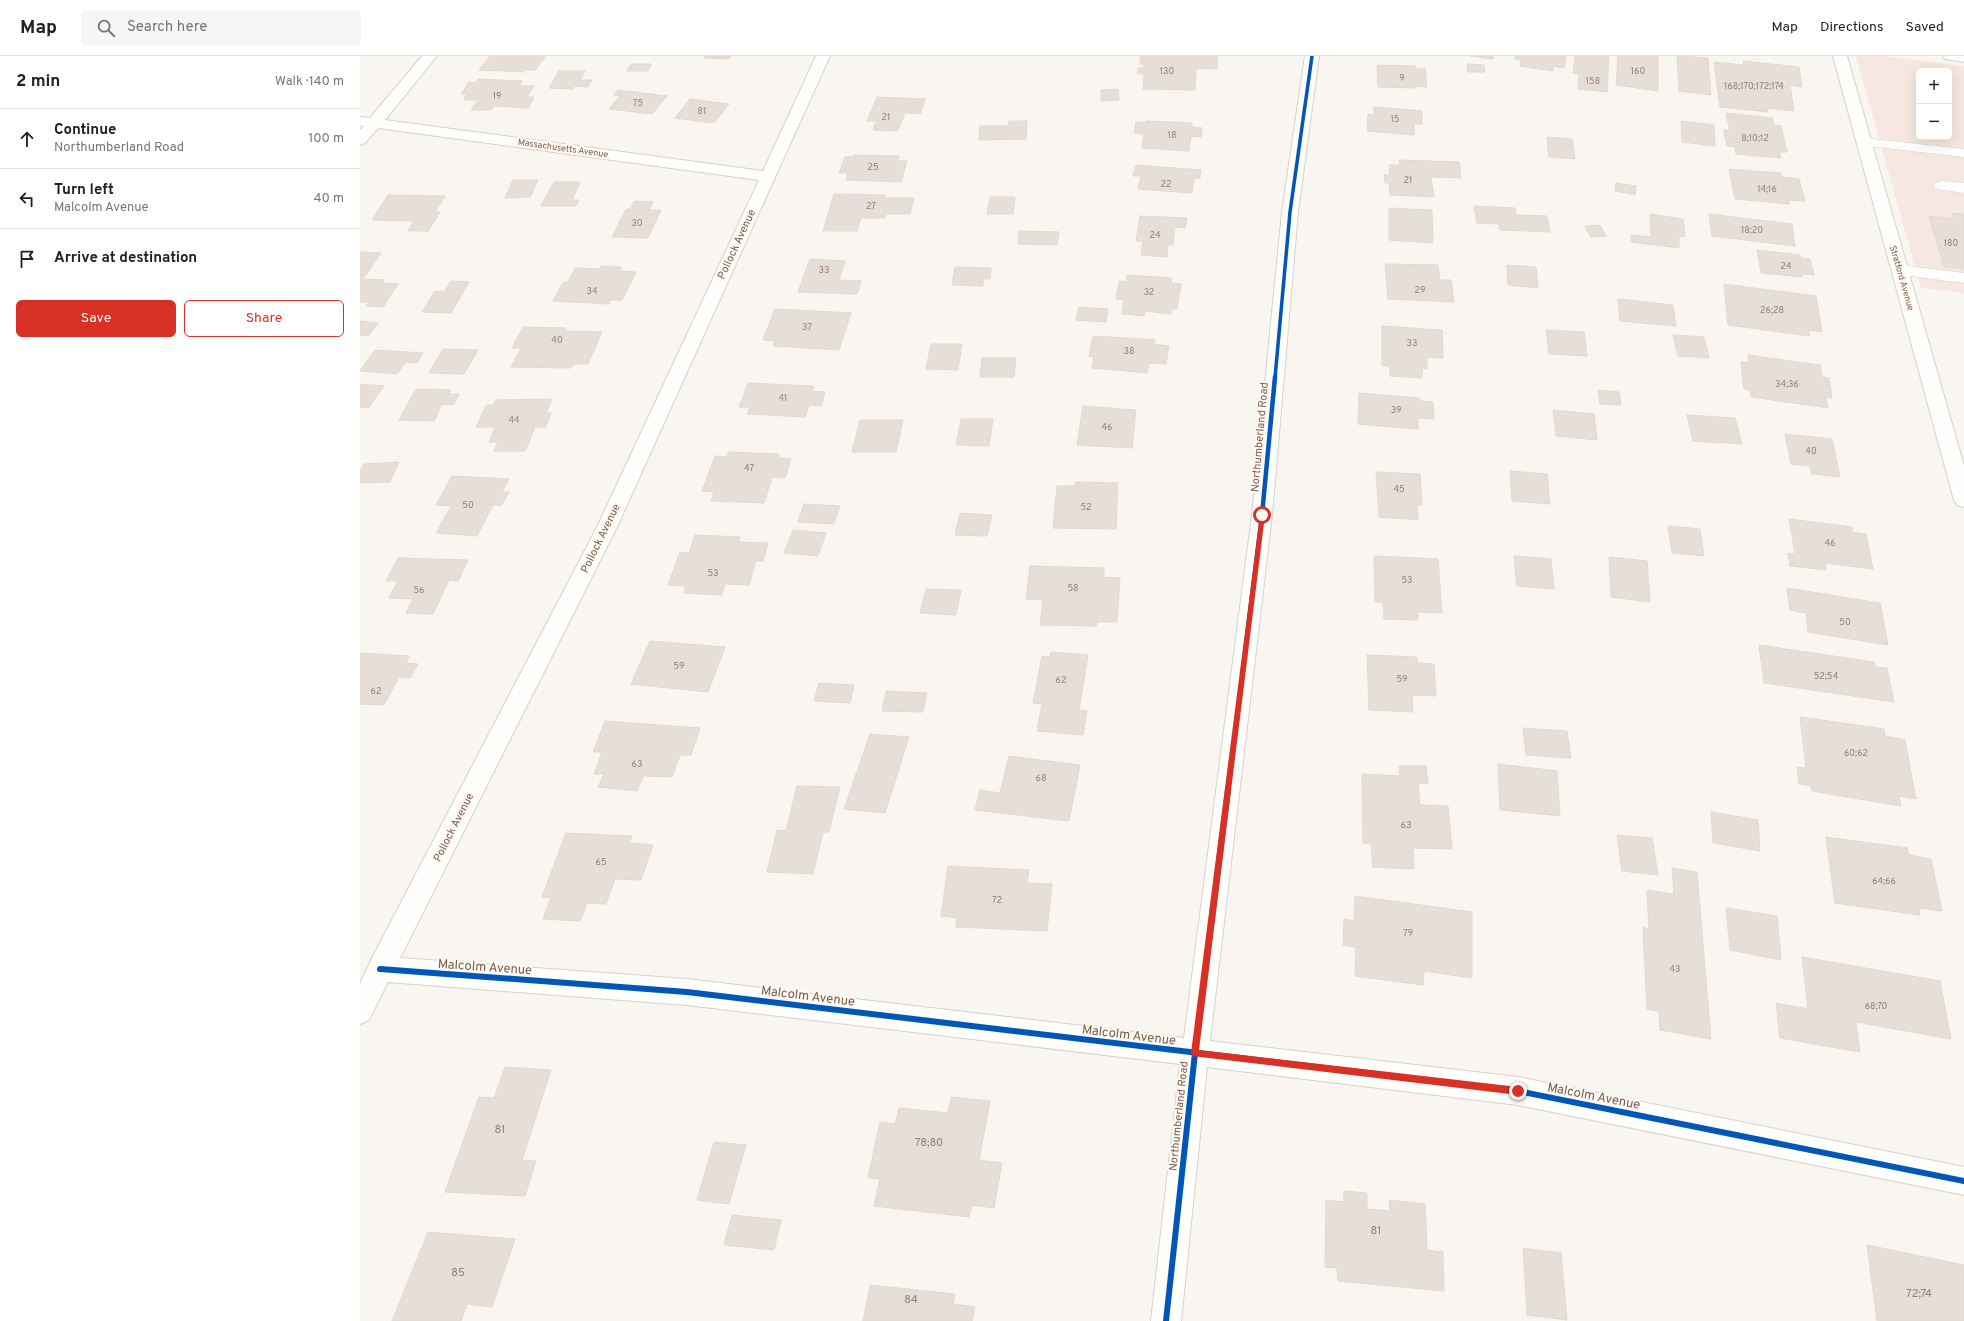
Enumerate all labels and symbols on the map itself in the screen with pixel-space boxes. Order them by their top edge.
house number: 130 [1160,66,1174,77]
house number: 160 [1631,66,1645,77]
house number: 9 [1399,73,1405,84]
house number: 158 [1586,76,1600,87]
house number: 168;170;172;174 [1724,81,1784,92]
house number: 19 [493,91,501,102]
house number: 75 [633,98,643,109]
house number: 81 [698,106,706,117]
house number: 21 [882,112,890,123]
house number: 15 [1391,114,1399,125]
house number: 18 [1168,130,1176,141]
house number: 8;10;12 [1741,133,1769,144]
street label: Massachusetts Avenue [517,137,609,160]
house number: 25 [867,162,879,173]
house number: 21 [1404,175,1412,186]
house number: 22 [1160,179,1172,190]
house number: 14;16 [1757,184,1777,195]
house number: 27 [866,201,876,212]
street label: Pollock Avenue [715,207,759,282]
house number: 30 [631,218,643,229]
house number: 18;20 [1741,225,1763,236]
house number: 24 [1149,230,1161,241]
house number: 180 [1944,238,1958,249]
street label: Stratford Avenue [1887,244,1916,312]
house number: 24 [1780,261,1792,272]
house number: 33 [819,265,829,276]
house number: 29 [1415,285,1425,296]
house number: 34 [586,286,598,297]
house number: 32 [1144,287,1154,298]
house number: 26;28 [1760,305,1784,316]
house number: 37 [802,322,812,333]
house number: 40 [551,335,563,346]
house number: 33 [1407,338,1417,349]
house number: 38 [1124,346,1134,357]
house number: 34;36 [1775,379,1799,390]
street label: Northumberland Road [1248,382,1272,493]
house number: 41 [779,393,787,404]
house number: 39 [1391,405,1401,416]
house number: 44 [508,415,520,426]
house number: 46 [1102,422,1112,433]
house number: 40 [1805,446,1817,457]
house number: 47 [744,463,754,474]
house number: 45 [1393,484,1405,495]
house number: 50 [462,500,474,511]
street label: Pollock Avenue [578,501,624,575]
house number: 52 [1080,502,1092,513]
route start [1253,506,1271,524]
house number: 46 [1825,538,1835,549]
house number: 53 [707,568,719,579]
house number: 53 [1401,575,1413,586]
house number: 58 [1067,583,1079,594]
house number: 56 [414,585,424,596]
house number: 50 [1839,617,1851,628]
house number: 59 [674,661,684,672]
house number: 52;54 [1814,671,1839,682]
house number: 59 [1397,674,1407,685]
house number: 62 [1056,675,1066,686]
house number: 62 [371,686,381,697]
house number: 60;62 [1844,748,1868,759]
house number: 63 [632,759,642,770]
house number: 68 [1036,773,1046,784]
street label: Pollock Avenue [431,791,477,864]
house number: 63 [1401,820,1411,831]
house number: 65 [596,857,606,868]
house number: 64;66 [1872,876,1896,887]
house number: 72 [992,895,1002,906]
house number: 79 [1403,928,1413,939]
street label: Malcolm Avenue [437,957,533,979]
house number: 43 [1669,964,1681,975]
street label: Malcolm Avenue [760,983,856,1011]
house number: 68;70 [1865,1001,1888,1012]
street label: Malcolm Avenue [1081,1022,1177,1050]
street label: Northumberland Road [1166,1061,1192,1172]
street label: Malcolm Avenue [1546,1080,1642,1114]
route end [1509,1082,1527,1100]
house number: 81 [495,1123,505,1137]
house number: 78;80 [915,1136,943,1150]
house number: 81 [1371,1224,1381,1238]
house number: 85 [451,1266,465,1280]
house number: 72;74 [1906,1287,1932,1301]
house number: 84 [904,1293,918,1307]

